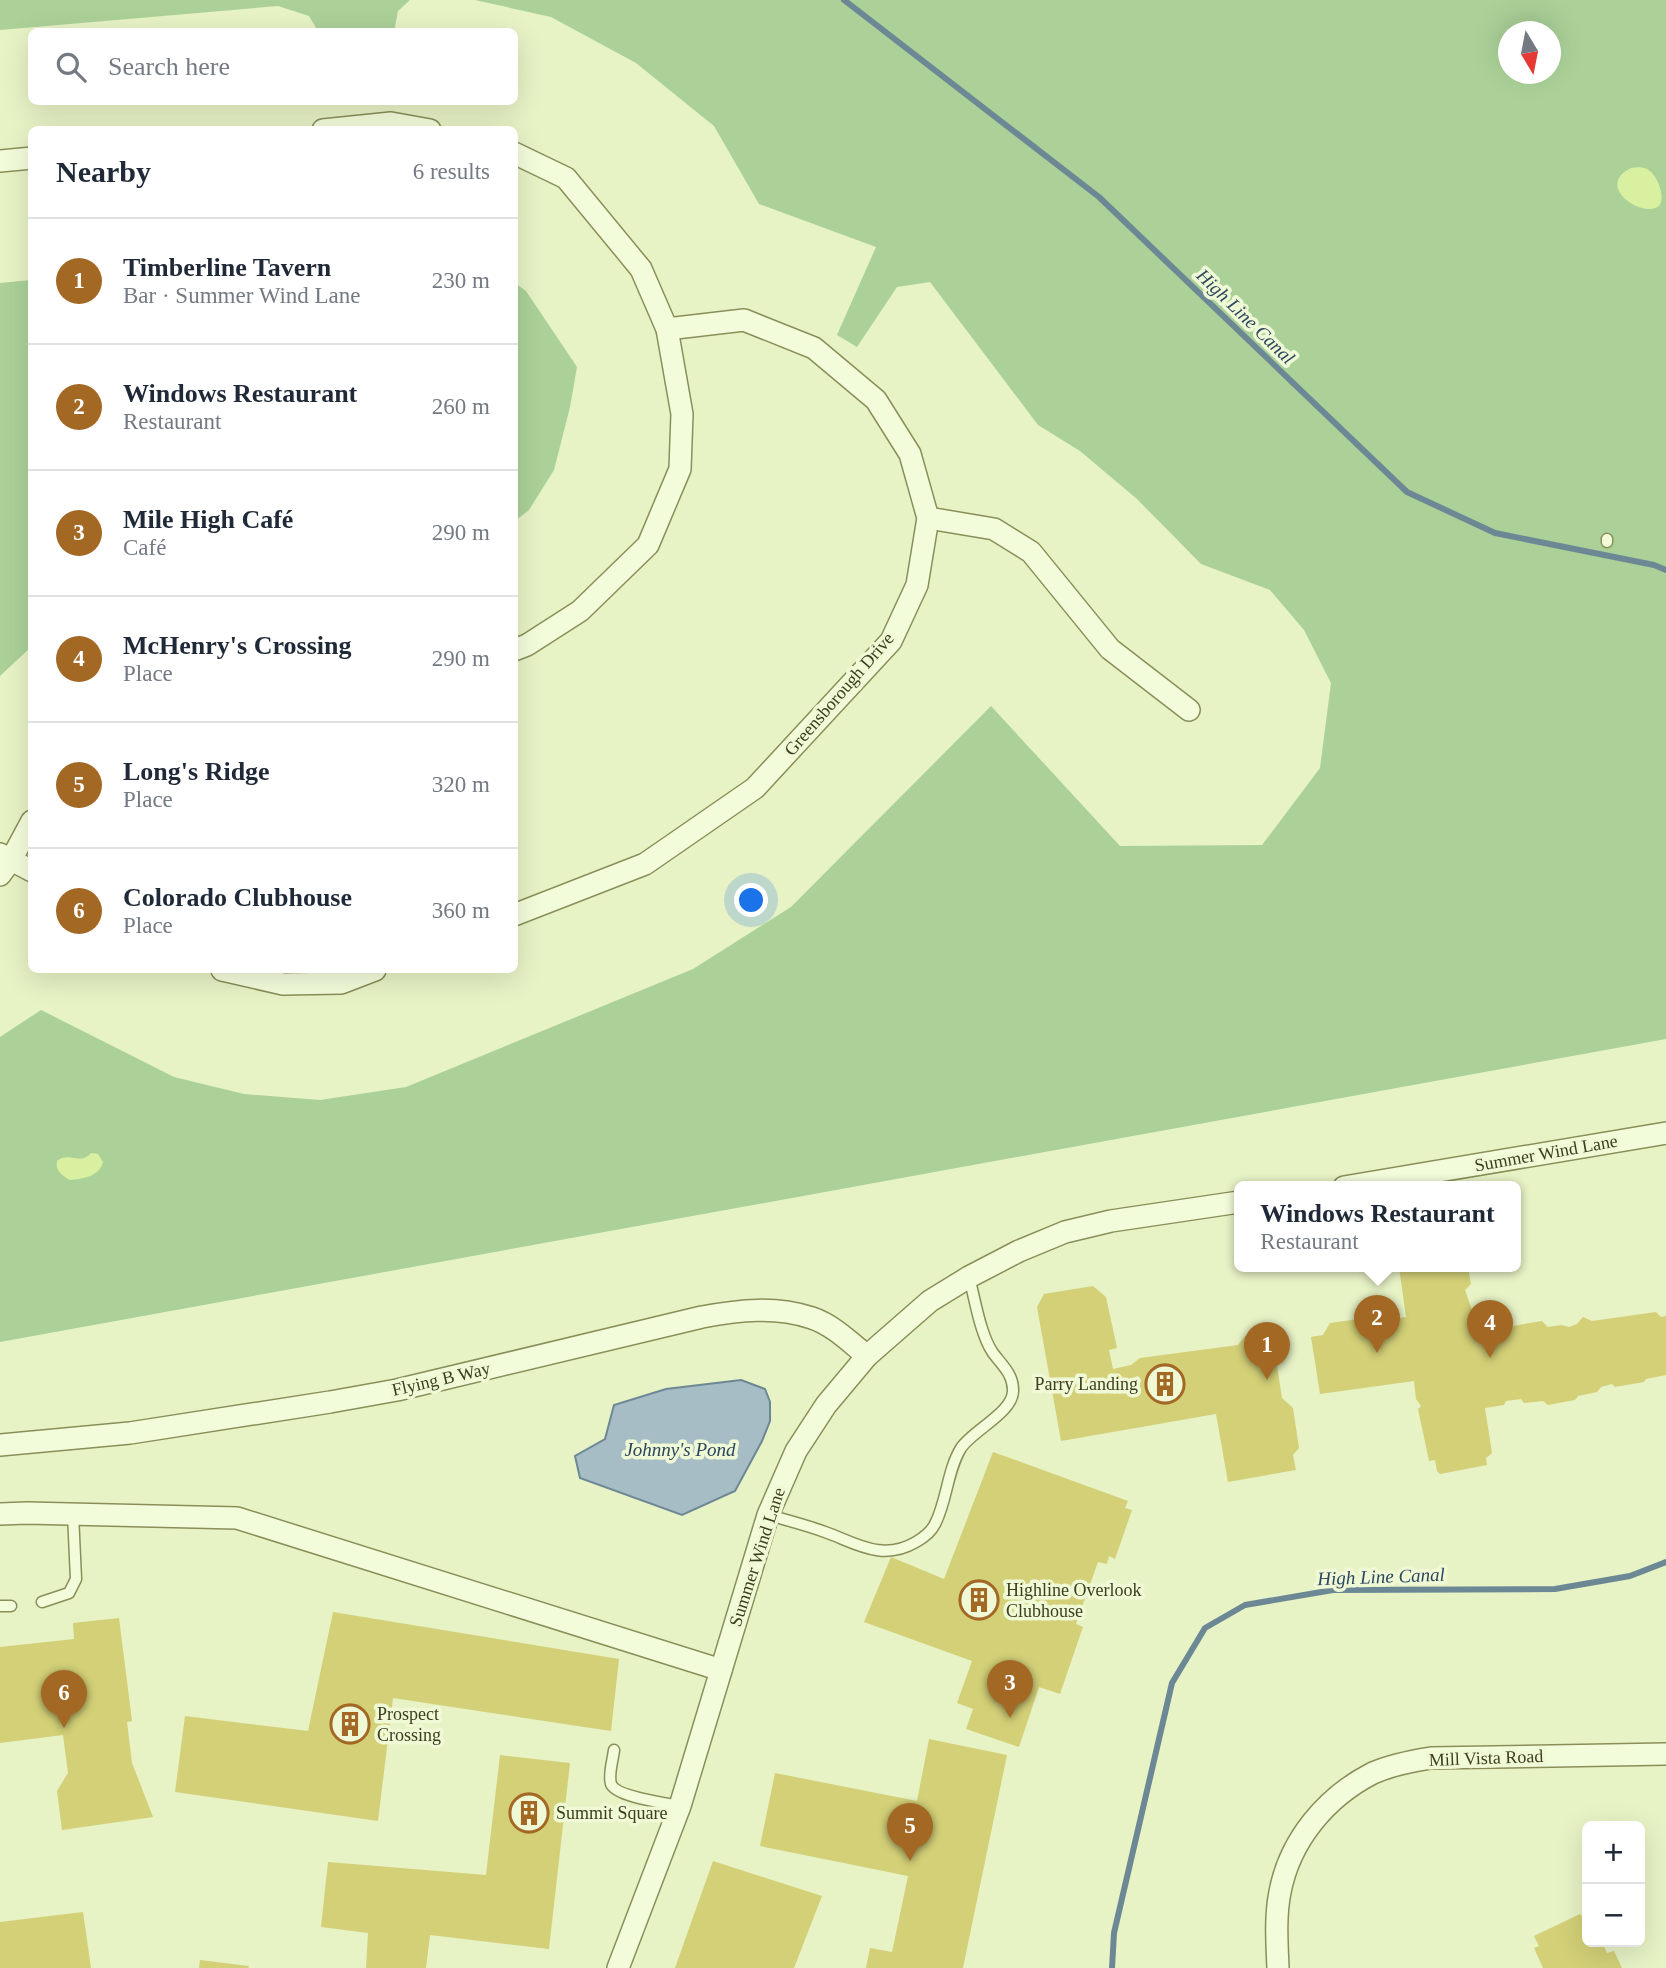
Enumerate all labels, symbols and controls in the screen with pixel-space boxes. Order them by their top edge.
north arrow [1498,21,1561,84]
search box [28,28,518,105]
icon: search [52,48,90,86]
text: Search here [108,52,230,81]
text: Nearby [56,155,151,188]
text: 6 results [413,159,490,184]
text: Timberline Tavern [123,253,331,282]
water label: High Line Canal [1192,264,1299,368]
text: 1 [73,268,85,293]
text: 230 m [432,268,490,293]
text: Bar · Summer Wind Lane [123,283,361,308]
text: Windows Restaurant [123,379,357,408]
text: 2 [73,394,85,419]
text: 260 m [432,394,490,419]
text: Restaurant [123,409,221,434]
text: Mile High Café [123,505,293,534]
text: 3 [73,520,85,545]
text: 290 m [432,520,490,545]
text: Café [123,535,166,560]
street label: Greensborough Drive [780,628,898,760]
text: McHenry's Crossing [123,631,351,660]
text: 4 [73,646,85,671]
text: 290 m [432,646,490,671]
text: Place [123,661,173,686]
text: Long's Ridge [123,757,270,786]
text: 5 [73,772,85,797]
text: 320 m [432,772,490,797]
text: Place [123,787,173,812]
text: Colorado Clubhouse [123,883,352,912]
your location [734,883,768,917]
text: 6 [73,898,85,923]
text: 360 m [432,898,490,923]
text: Place [123,913,173,938]
street label: Summer Wind Lane [1473,1131,1619,1175]
popup [1234,1181,1521,1272]
text: Windows Restaurant [1260,1199,1495,1228]
text: Restaurant [1260,1229,1359,1254]
pin: 2 [1354,1295,1400,1353]
pin: 4 [1467,1300,1513,1358]
pin: 1 [1244,1322,1290,1380]
street label: Flying B Way [390,1358,492,1400]
building icon: Parry Landing [1144,1363,1186,1405]
place label: Parry Landing [1035,1374,1138,1394]
water label: Johnny's Pond [624,1439,736,1460]
street label: Summer Wind Lane [725,1485,789,1629]
water label: High Line Canal [1316,1564,1445,1589]
building icon: Highline Overlook Clubhouse [958,1579,1000,1621]
place label: Highline Overlook Clubhouse [1006,1580,1141,1621]
pin: 3 [987,1660,1033,1718]
pin: 6 [41,1670,87,1728]
building icon: Prospect Crossing [329,1703,371,1745]
place label: Prospect Crossing [377,1704,441,1745]
street label: Mill Vista Road [1428,1746,1544,1770]
building icon: Summit Square [508,1792,550,1834]
place label: Summit Square [556,1803,668,1823]
pin: 5 [887,1803,933,1861]
map controls [1582,1821,1645,1947]
button: + [1582,1821,1645,1884]
button: − [1582,1884,1645,1947]

